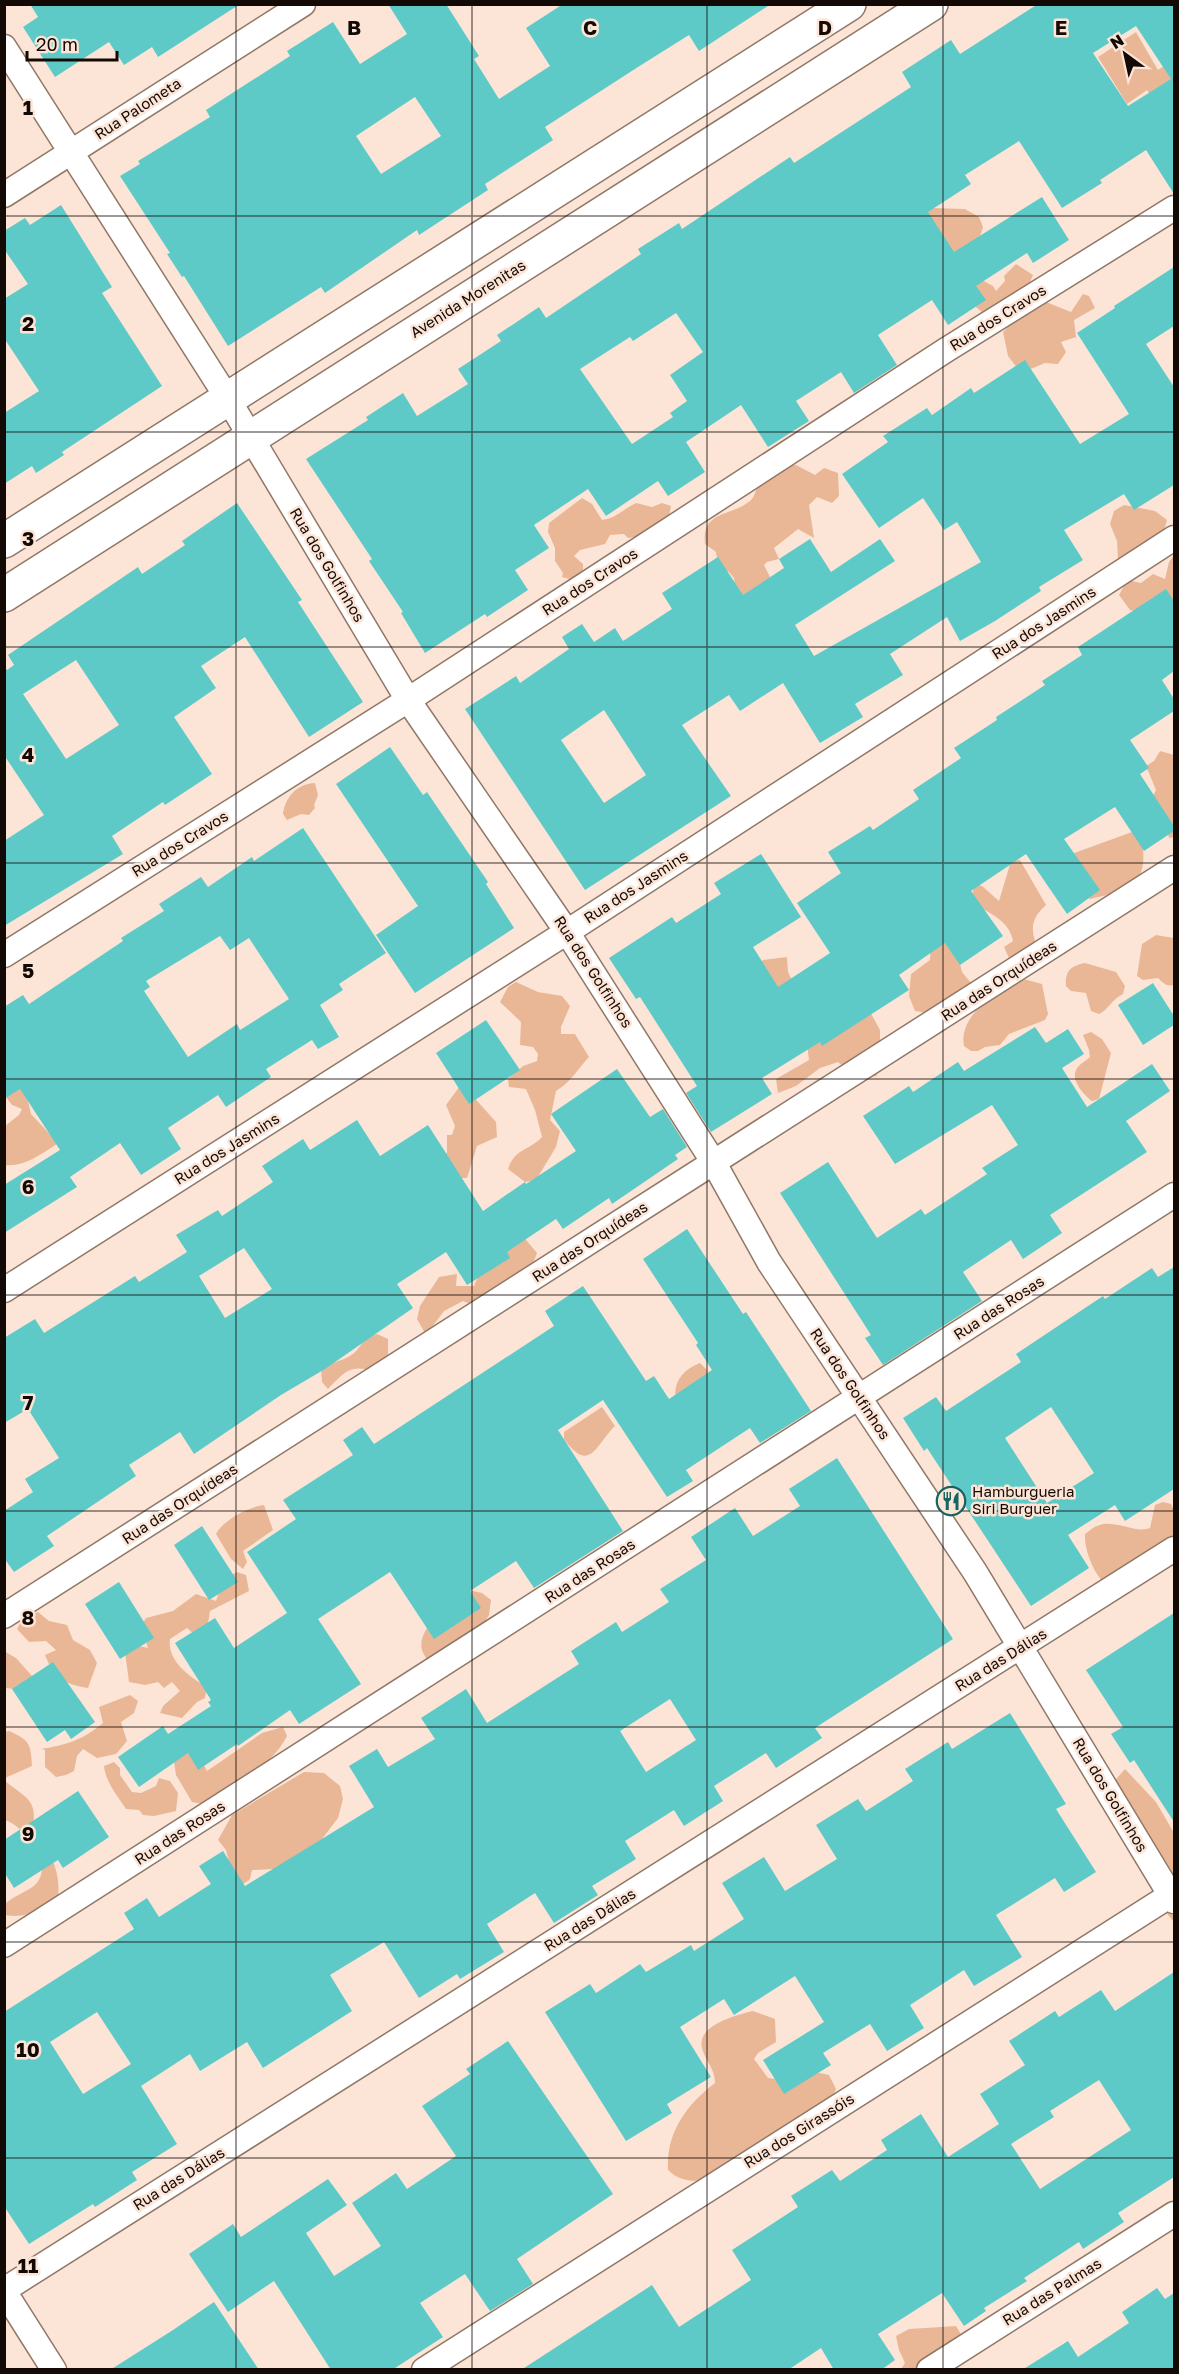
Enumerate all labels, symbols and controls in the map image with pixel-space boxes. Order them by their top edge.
text: B [347,15,361,39]
text: C [583,15,597,39]
text: D [818,15,832,39]
text: E [1055,15,1067,39]
scale bar [27,24,117,62]
north arrow [1095,24,1155,84]
text: N [1106,30,1127,53]
text: 20 m [36,33,78,55]
street label: Rua Palometa [91,74,184,143]
text: 1 [23,95,33,119]
street label: Avenida Morenitas [406,255,529,341]
street label: Rua dos Cravos [946,280,1049,354]
text: 2 [22,311,34,335]
street label: Rua dos Golfinhos [287,504,369,625]
text: 3 [22,526,34,550]
street label: Rua dos Cravos [538,544,641,619]
street label: Rua dos Jasmins [988,582,1099,662]
text: 4 [22,742,34,766]
street label: Rua dos Cravos [128,806,231,880]
street label: Rua dos Jasmins [580,846,691,926]
street label: Rua dos Golfinhos [551,912,637,1031]
street label: Rua das Orquídeas [937,936,1060,1024]
text: 5 [22,958,34,982]
street label: Rua dos Jasmins [171,1109,282,1188]
text: 6 [22,1174,34,1198]
street label: Rua das Orquídeas [528,1197,651,1285]
street label: Rua das Rosas [950,1271,1047,1343]
street label: Rua dos Golfinhos [807,1324,895,1442]
text: 7 [23,1390,34,1414]
street label: Rua das Orquídeas [118,1459,241,1547]
place label: Hamburgueria Siri Burguer [972,1482,1075,1517]
restaurant icon: Hamburgueria Siri Burguer [935,1485,967,1517]
street label: Rua das Rosas [541,1534,638,1606]
text: 8 [22,1605,34,1629]
street label: Rua das Dálias [951,1624,1050,1695]
street label: Rua dos Golfinhos [1070,1734,1152,1855]
street label: Rua das Rosas [131,1796,228,1868]
text: 9 [22,1821,34,1845]
street label: Rua das Dálias [540,1884,639,1955]
text: 10 [16,2037,40,2061]
street label: Rua dos Girassóis [740,2089,857,2171]
street label: Rua das Dálias [129,2143,228,2214]
text: 11 [18,2253,38,2277]
street label: Rua das Palmas [999,2253,1104,2329]

